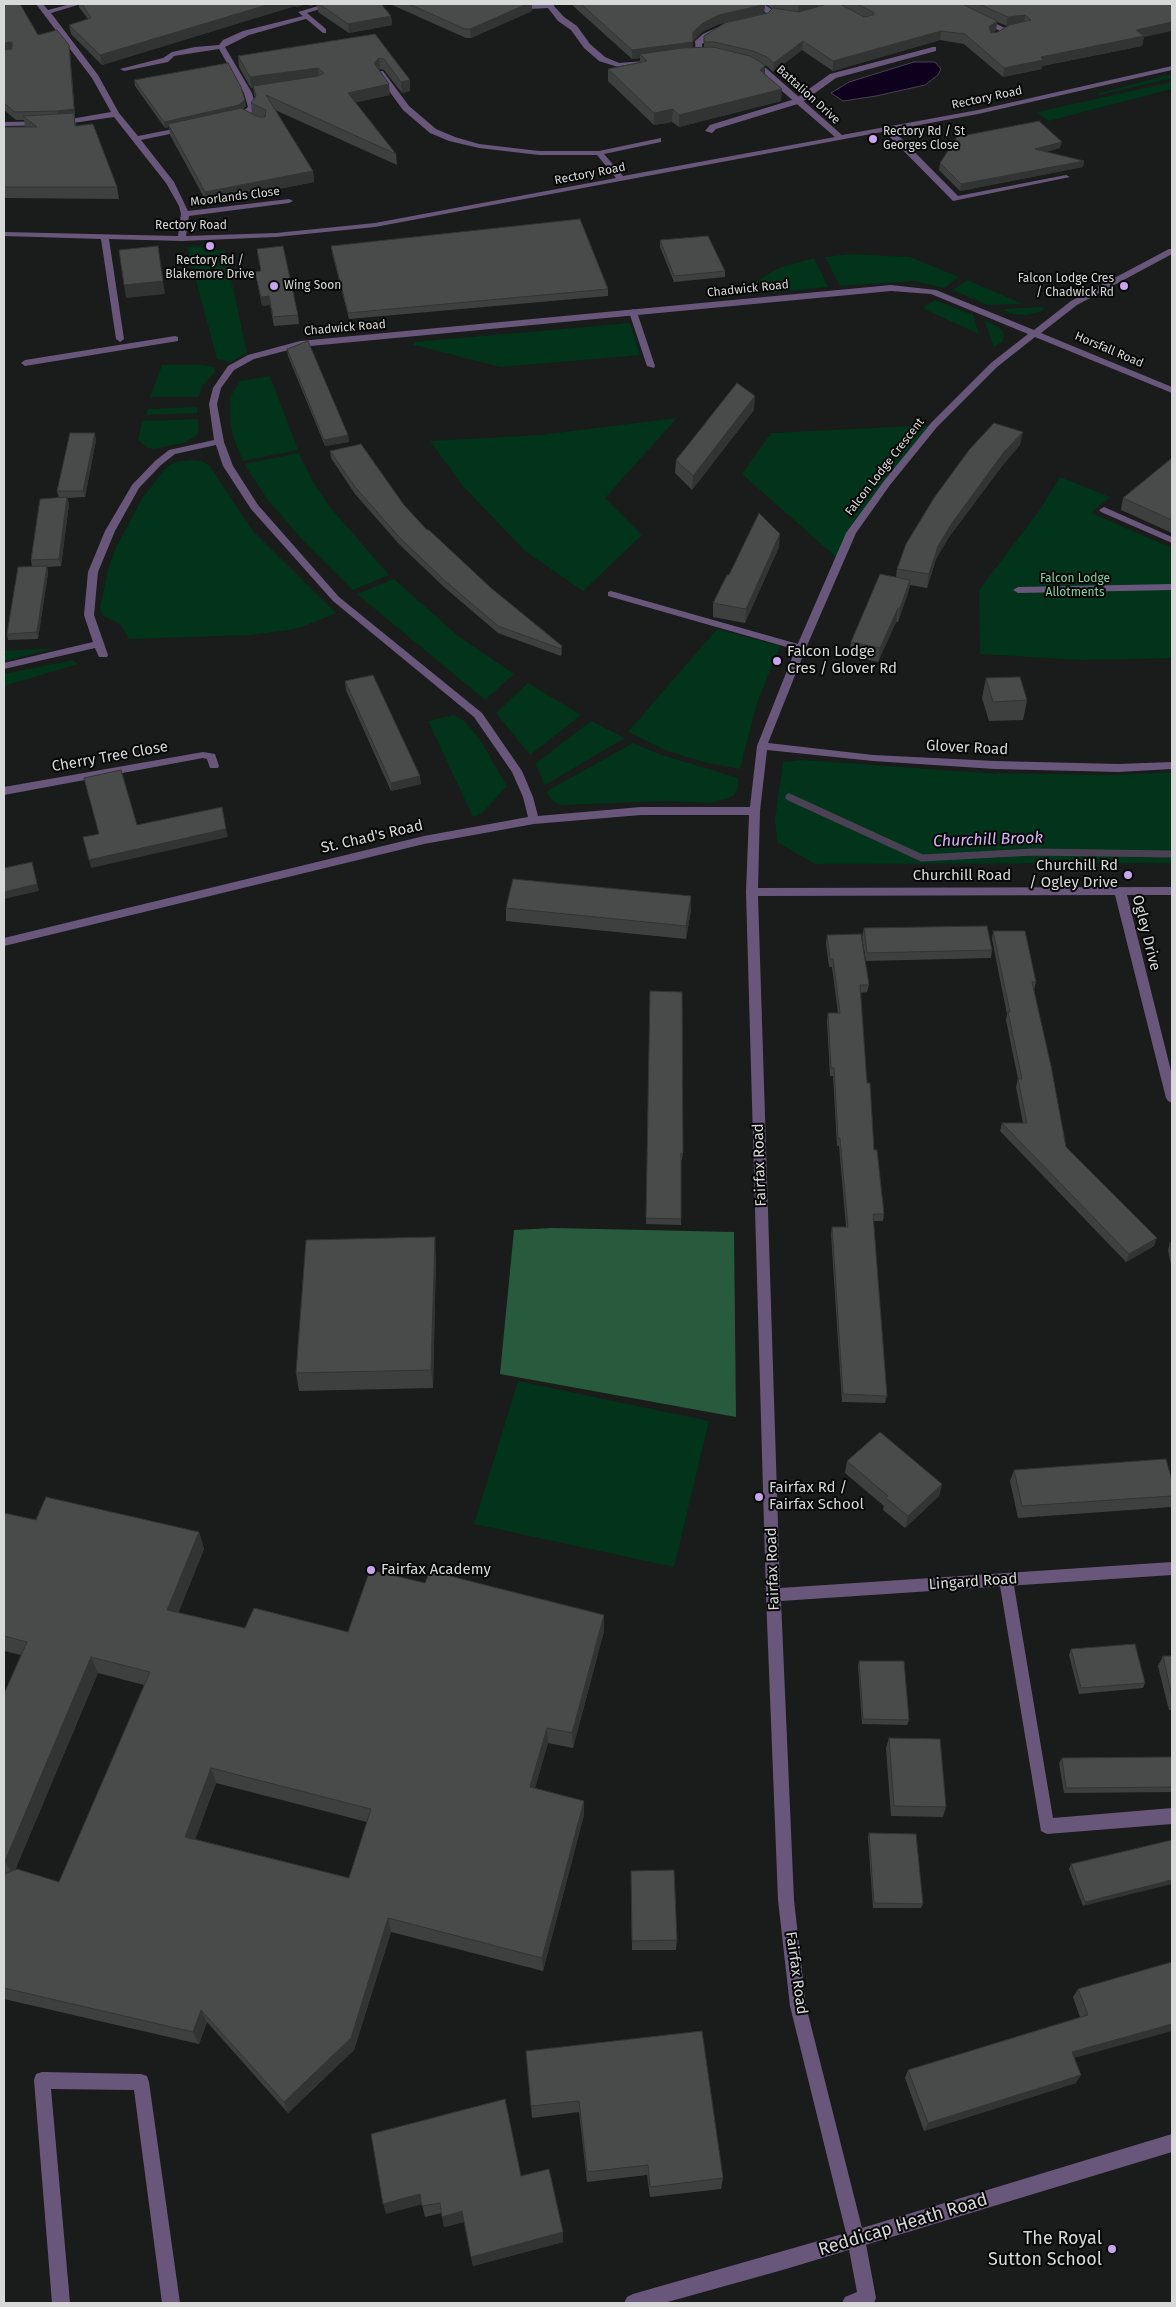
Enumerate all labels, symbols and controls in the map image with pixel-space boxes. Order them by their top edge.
street label: Battalion Drive [773,63,843,127]
street label: Rectory Road [950,83,1024,113]
place label: Rectory Rd / St Georges Close [883,125,965,153]
marker: Rectory Rd / St Georges Close [867,133,879,145]
street label: Rectory Road [553,160,627,188]
street label: Moorlands Close [189,184,281,210]
street label: Rectory Road [155,219,227,233]
marker: Rectory Rd / Blakemore Drive [204,240,216,252]
place label: Rectory Rd / Blakemore Drive [165,254,255,282]
place label: Falcon Lodge Cres / Chadwick Rd [1018,272,1114,300]
street label: Chadwick Road [706,278,790,300]
place label: Wing Soon [284,279,341,293]
marker: Wing Soon [268,280,280,292]
marker: Falcon Lodge Cres / Chadwick Rd [1118,280,1130,292]
street label: Chadwick Road [304,317,386,339]
street label: Horsfall Road [1072,329,1146,371]
street label: Falcon Lodge Crescent [842,415,928,519]
park label: Falcon Lodge Allotments [1040,572,1110,600]
place label: Falcon Lodge Cres / Glover Rd [787,643,897,678]
marker: Falcon Lodge Cres / Glover Rd [771,655,783,667]
street label: Glover Road [925,737,1009,759]
street label: Cherry Tree Close [51,738,169,776]
street label: St. Chad's Road [319,817,425,857]
water label: Churchill Brook [933,828,1043,852]
place label: Churchill Rd / Ogley Drive [1029,857,1118,892]
street label: Churchill Road [913,867,1011,885]
marker: Churchill Rd / Ogley Drive [1122,869,1134,881]
street label: Ogley Drive [1128,893,1164,973]
street label: Fairfax Road [750,1123,770,1207]
place label: Fairfax Rd / Fairfax School [769,1479,864,1514]
marker: Fairfax Rd / Fairfax School [753,1491,765,1503]
street label: Fairfax Road [763,1527,783,1611]
place label: Fairfax Academy [381,1561,491,1579]
marker: Fairfax Academy [365,1564,377,1576]
street label: Lingard Road [928,1570,1018,1594]
street label: Fairfax Road [781,1930,811,2016]
street label: Reddicap Heath Road [816,2189,990,2261]
place label: The Royal Sutton School [988,2228,1102,2270]
marker: The Royal Sutton School [1106,2243,1118,2255]

